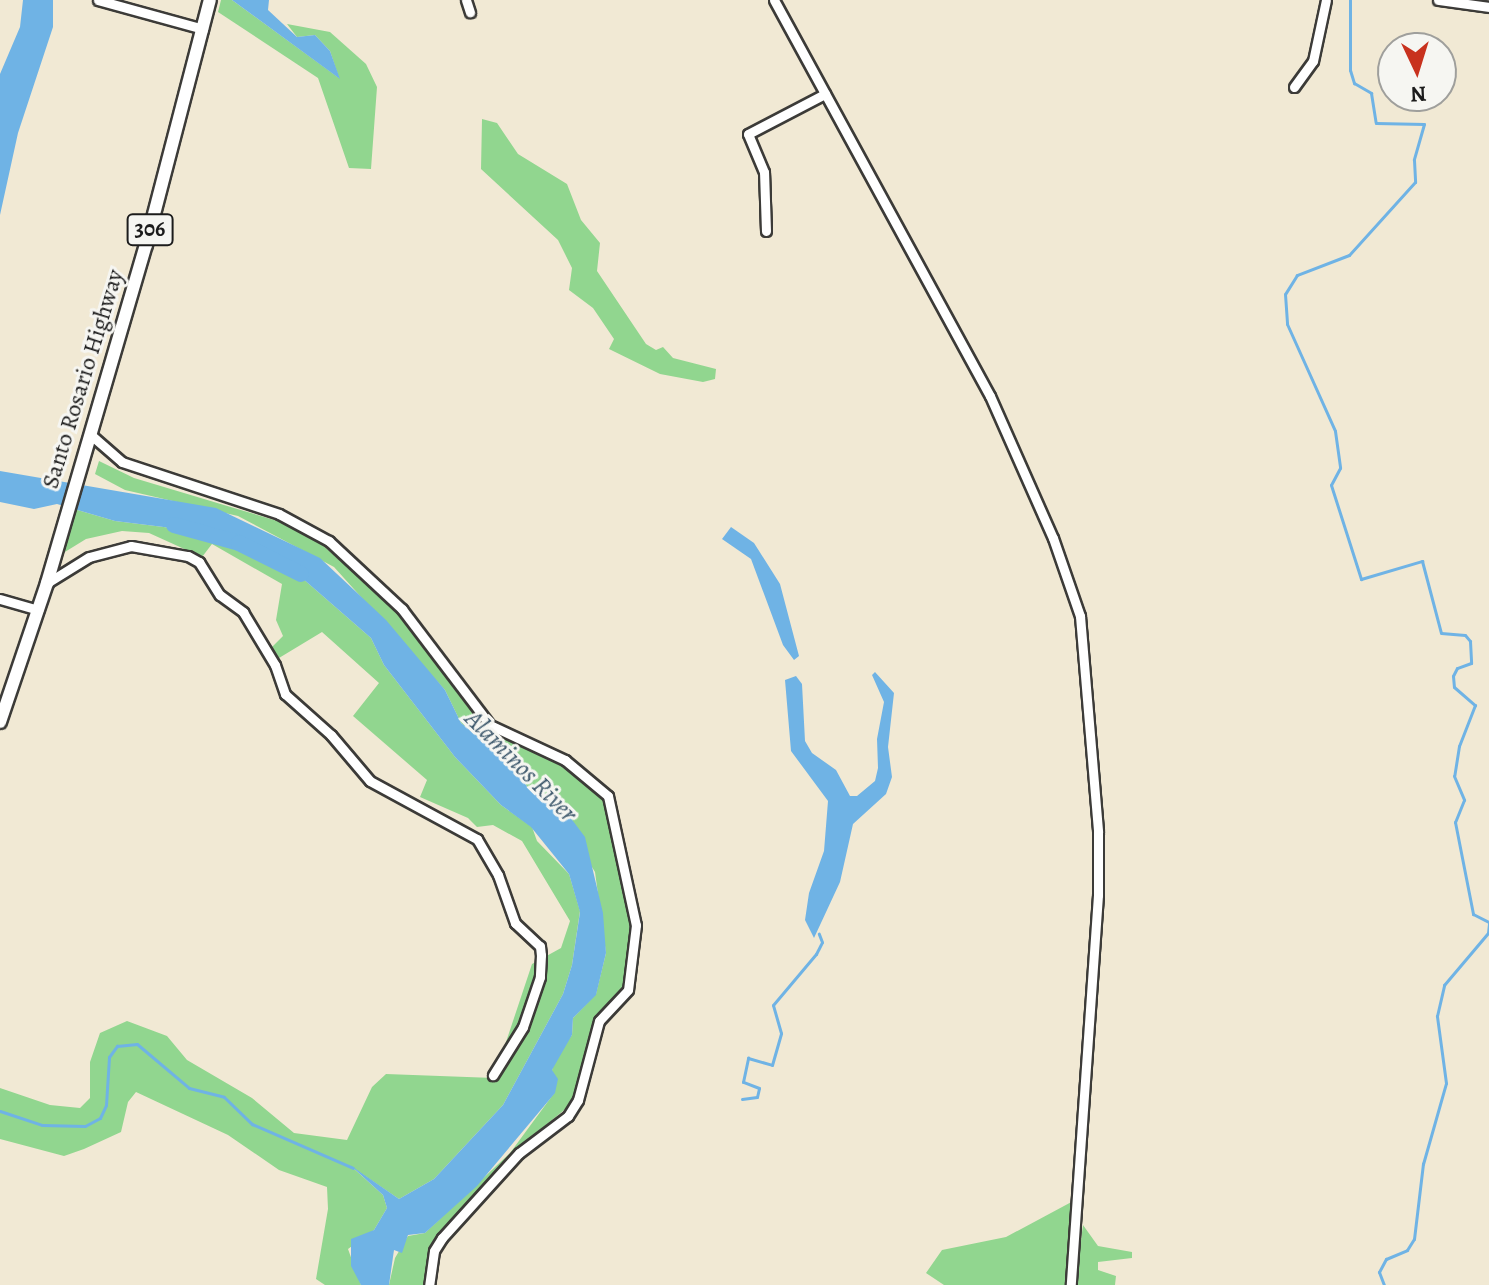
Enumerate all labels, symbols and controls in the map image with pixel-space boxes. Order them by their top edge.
north arrow [1377,32,1457,112]
text: N [1409,78,1428,109]
road number: 306 [126,212,174,248]
street label: Santo Rosario Highway [36,266,130,492]
water label: Alaminos River [458,703,584,829]

